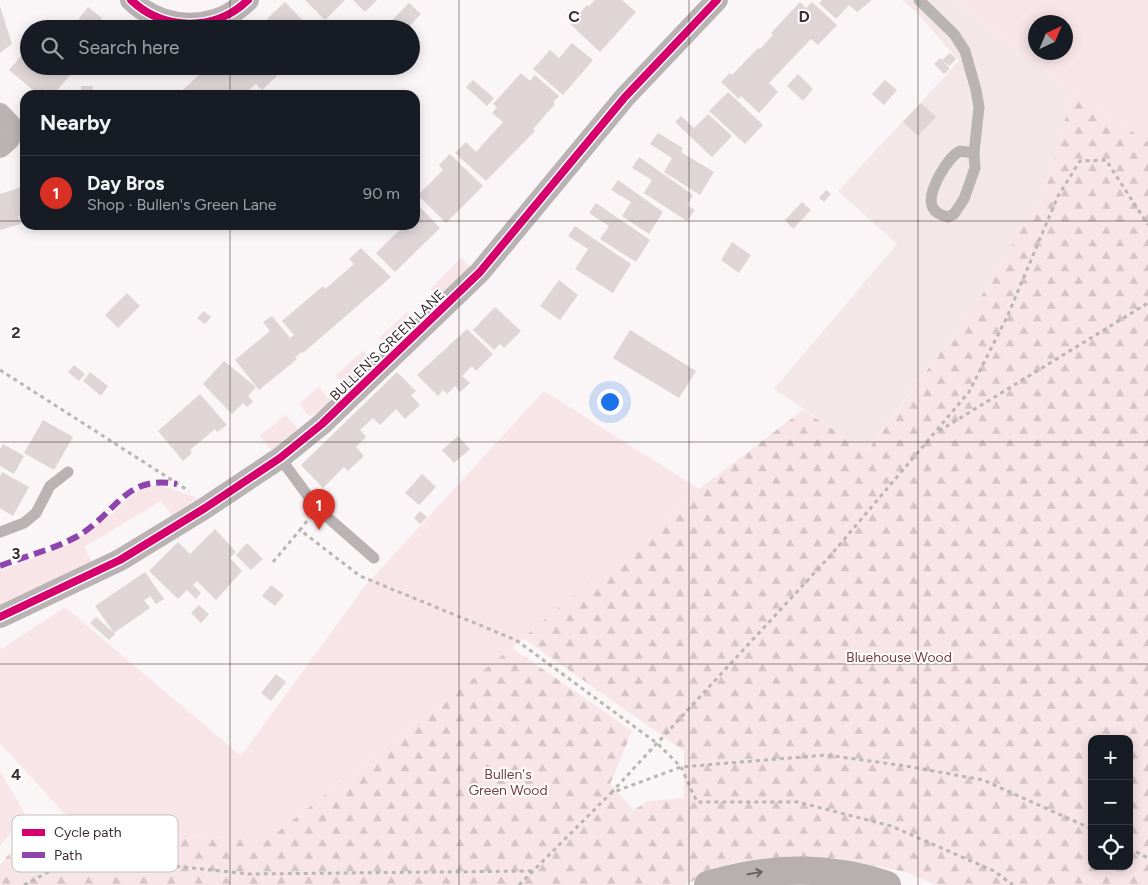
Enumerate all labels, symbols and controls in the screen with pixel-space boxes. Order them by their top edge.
text: C [568,7,580,26]
text: D [798,7,810,26]
north arrow [1028,15,1073,60]
search box [20,20,420,75]
icon: search [38,34,66,62]
text: Search here [78,36,180,59]
text: Nearby [40,110,111,135]
text: Day Bros [87,172,164,195]
text: 1 [53,184,59,203]
text: 90 m [363,184,400,203]
text: Shop · Bullen's Green Lane [87,195,277,214]
street label: BULLEN'S GREEN LANE [326,286,448,405]
text: 2 [11,323,21,342]
your location [597,389,623,415]
pin: 1 [303,489,335,530]
text: 3 [12,544,21,563]
park label: Bluehouse Wood [846,649,952,666]
map controls [1088,735,1133,870]
button: + [1088,735,1133,780]
text: 4 [11,765,21,784]
park label: Bullen's Green Wood [468,766,548,799]
button: − [1088,780,1133,825]
legend [12,815,178,872]
text: Cycle path [54,824,122,841]
button: locate [1088,825,1133,870]
text: Path [54,847,82,864]
one-way arrow [747,868,763,878]

